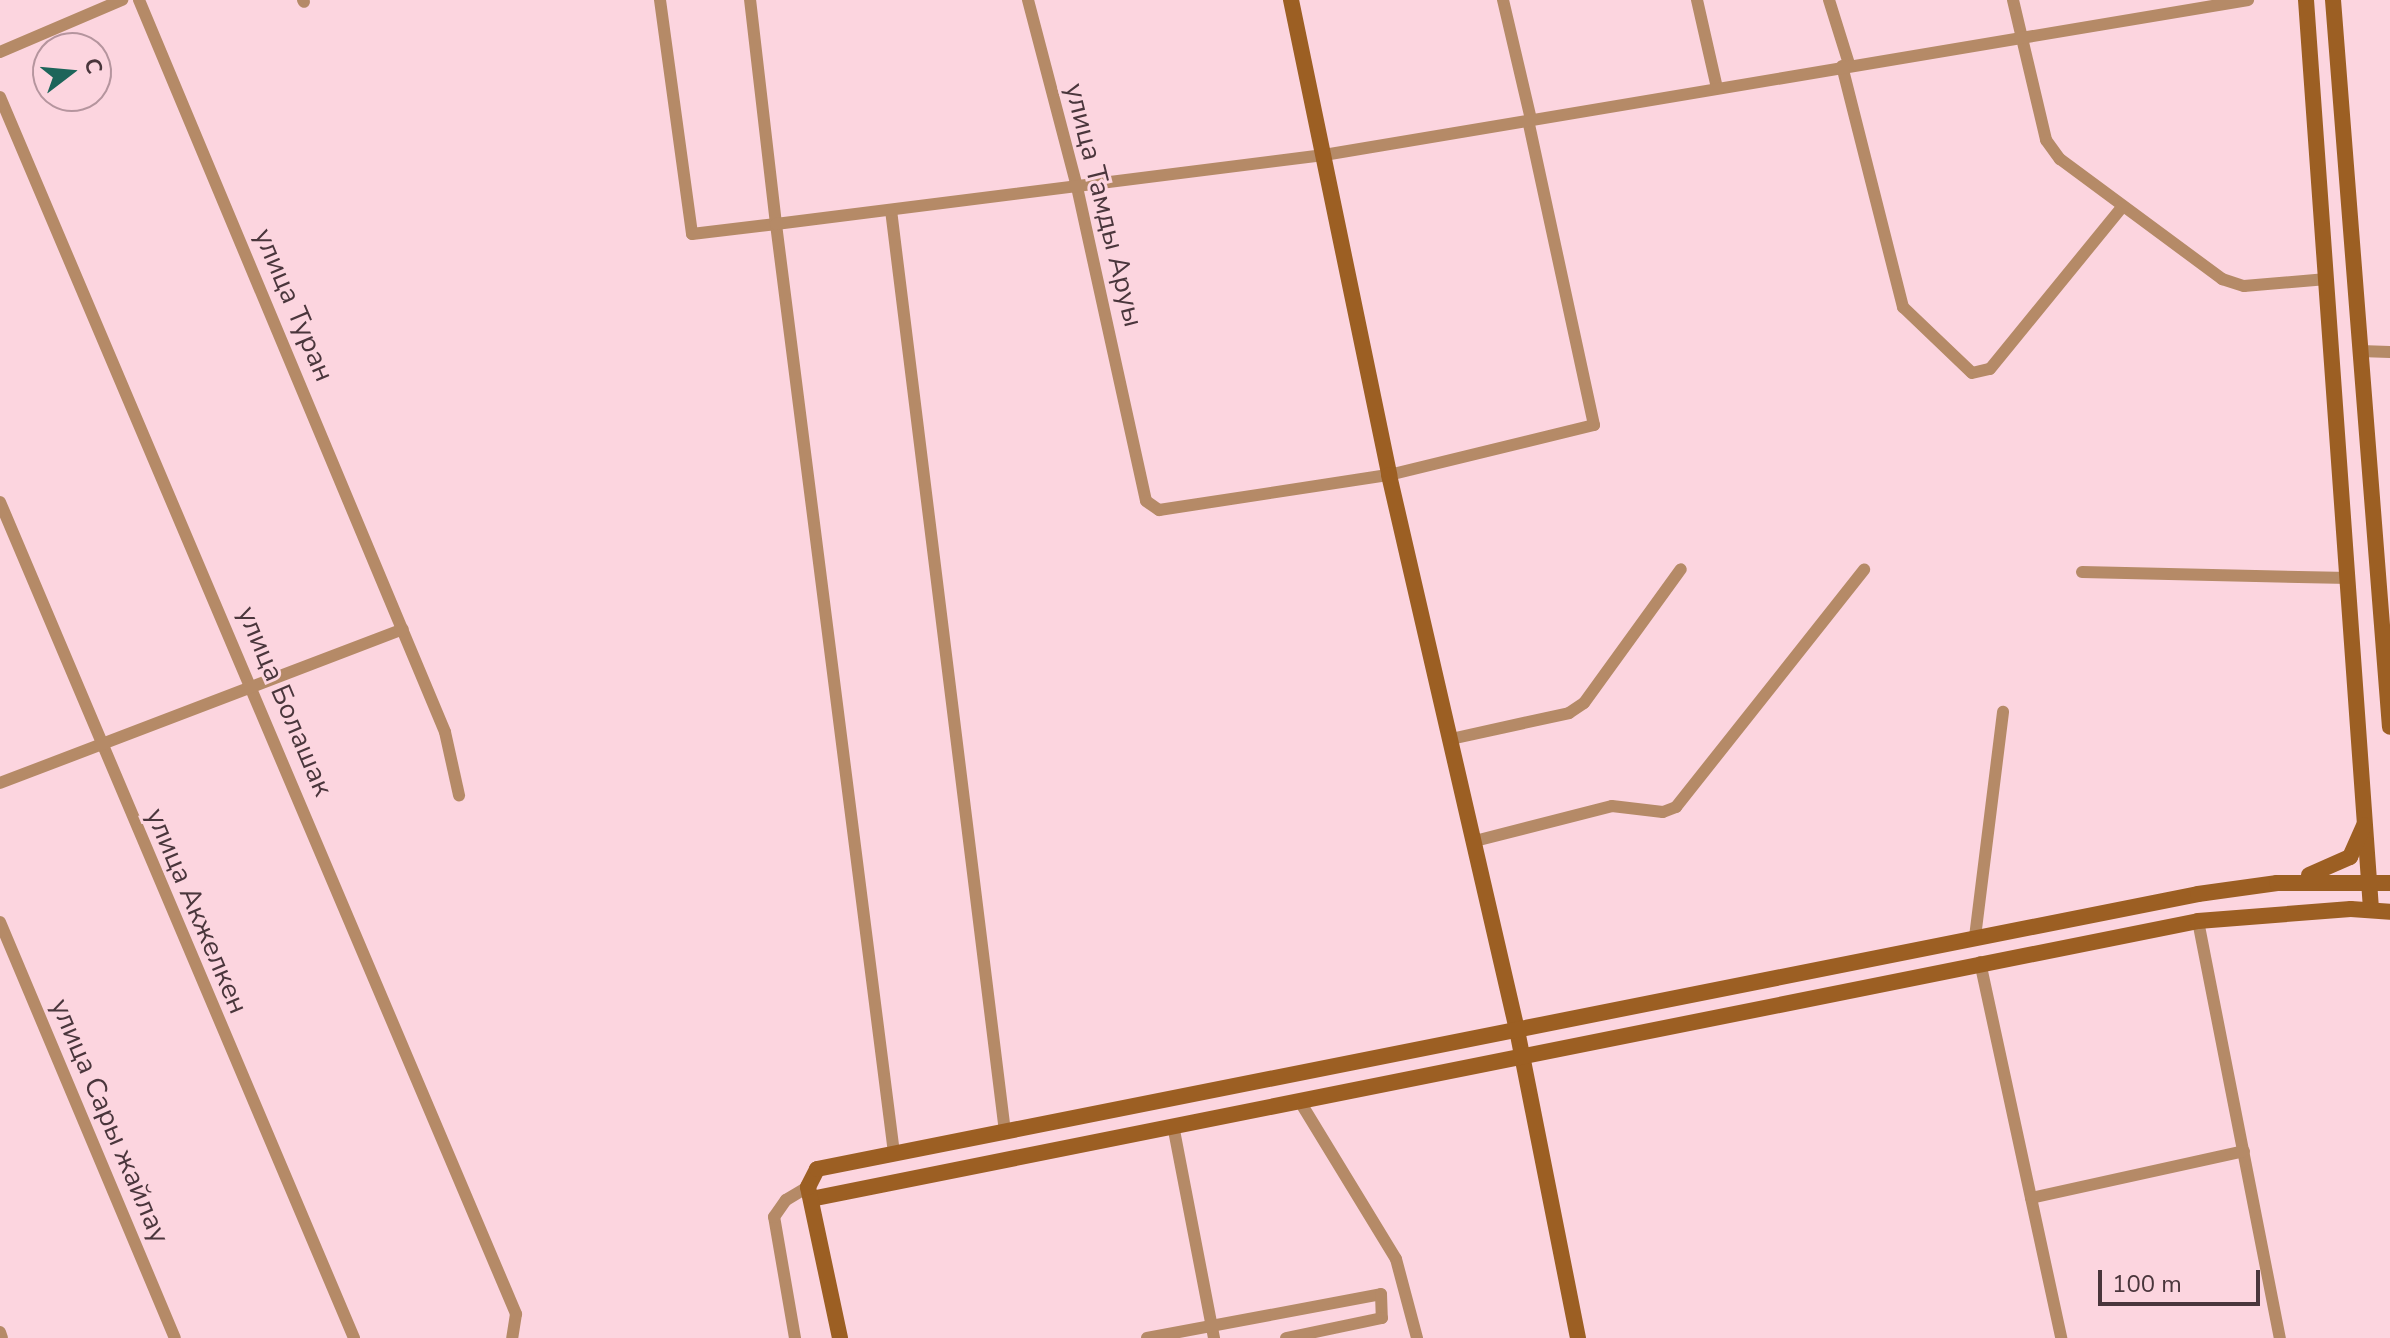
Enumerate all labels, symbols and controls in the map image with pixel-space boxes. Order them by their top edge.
north arrow [32,32,112,112]
text: С [77,55,110,77]
street label: улица Тамды Аруы [1057,80,1151,330]
street label: улица Туран [247,223,341,387]
street label: улица Болашак [230,601,340,801]
street label: улица Акжелкен [139,803,255,1019]
street label: улица Сары жайлау [43,994,177,1248]
scale bar [2102,1254,2264,1304]
text: 100 m [2112,1268,2182,1300]

